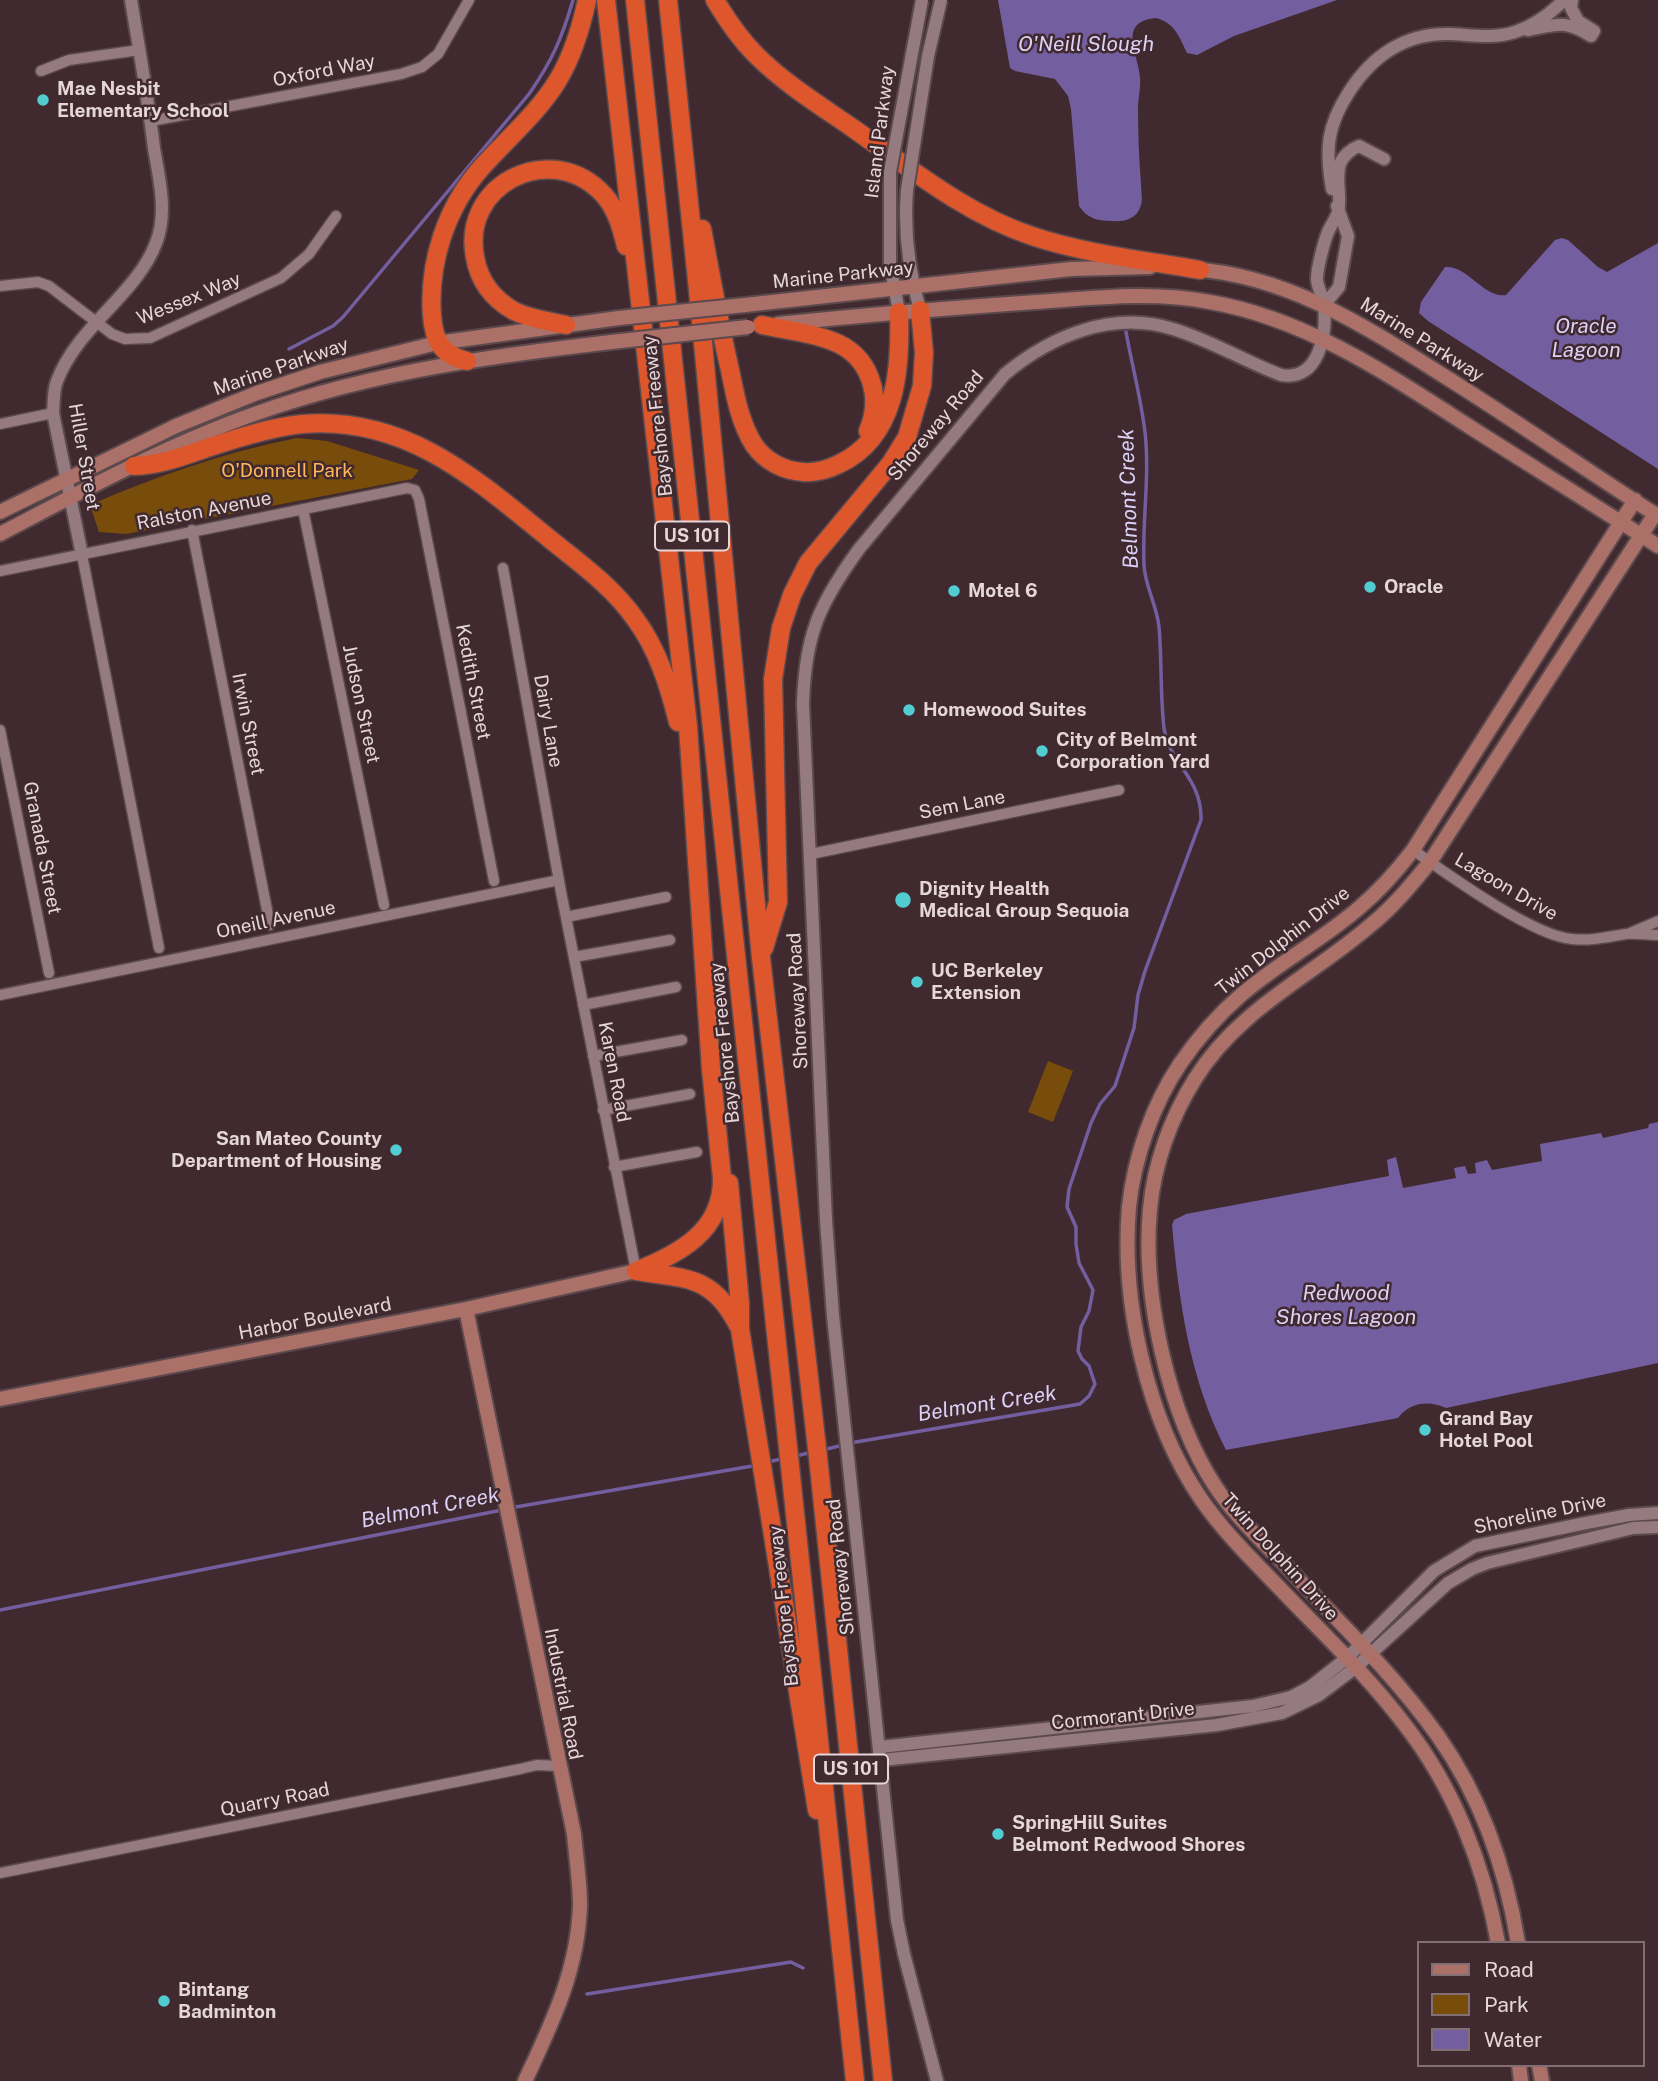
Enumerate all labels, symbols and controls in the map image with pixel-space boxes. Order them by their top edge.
water label: O'Neill Slough [1018,32,1154,58]
street label: Oxford Way [271,50,377,92]
street label: Island Parkway [861,64,899,200]
place label: Mae Nesbit Elementary School [57,78,229,122]
marker: Mae Nesbit Elementary School [35,92,51,108]
street label: Marine Parkway [771,256,915,294]
street label: Wessex Way [134,268,244,330]
street label: Marine Parkway [1356,293,1488,387]
water label: Oracle Lagoon [1551,314,1621,364]
street label: Marine Parkway [210,333,352,401]
street label: Bayshore Freeway [638,334,678,498]
street label: Shoreway Road [883,366,989,486]
street label: Hiller Street [63,402,105,512]
water label: Belmont Creek [1114,429,1144,569]
park label: O'Donnell Park [221,460,353,482]
street label: Ralston Avenue [135,487,273,535]
road number: US 101 [655,522,729,550]
place label: Oracle [1384,576,1444,598]
marker: Oracle [1362,579,1378,595]
place label: Motel 6 [968,580,1037,602]
marker: Motel 6 [946,583,962,599]
street label: Kedith Street [451,622,495,742]
street label: Judson Street [337,642,385,766]
street label: Irwin Street [227,671,269,777]
street label: Dairy Lane [529,673,567,769]
place label: Homewood Suites [923,699,1087,721]
marker: Homewood Suites [901,702,917,718]
place label: City of Belmont Corporation Yard [1056,729,1210,773]
marker: City of Belmont Corporation Yard [1034,743,1050,759]
street label: Granada Street [18,780,66,916]
street label: Sem Lane [917,785,1007,825]
street label: Lagoon Drive [1450,848,1562,926]
place label: Dignity Health Medical Group Sequoia [919,878,1129,922]
street label: Twin Dolphin Drive [1212,882,1354,1000]
marker: Dignity Health Medical Group Sequoia [893,890,913,910]
street label: Oneill Avenue [214,896,338,944]
street label: Shoreway Road [783,932,813,1070]
place label: UC Berkeley Extension [931,960,1043,1004]
street label: Bayshore Freeway [705,961,745,1125]
marker: UC Berkeley Extension [909,974,925,990]
street label: Karen Road [593,1020,635,1124]
place label: San Mateo County Department of Housing [171,1128,382,1172]
marker: San Mateo County Department of Housing [388,1142,404,1158]
water label: Redwood Shores Lagoon [1276,1281,1416,1331]
street label: Harbor Boulevard [236,1293,394,1345]
water label: Belmont Creek [916,1381,1058,1427]
place label: Grand Bay Hotel Pool [1439,1408,1533,1452]
marker: Grand Bay Hotel Pool [1417,1422,1433,1438]
water label: Belmont Creek [359,1482,501,1534]
street label: Twin Dolphin Drive [1217,1489,1343,1625]
street label: Shoreline Drive [1472,1489,1608,1539]
street label: Shoreway Road [823,1498,859,1636]
street label: Bayshore Freeway [764,1524,804,1688]
street label: Industrial Road [539,1626,587,1762]
street label: Cormorant Drive [1050,1697,1196,1735]
road number: US 101 [814,1754,888,1784]
street label: Quarry Road [219,1778,331,1822]
place label: SpringHill Suites Belmont Redwood Shores [1012,1812,1245,1856]
marker: SpringHill Suites Belmont Redwood Shores [990,1826,1006,1842]
legend [1416,1941,1644,2067]
text: Road [1484,1957,1534,1982]
place label: Bintang Badminton [178,1979,276,2023]
text: Park [1484,1992,1529,2017]
marker: Bintang Badminton [156,1993,172,2009]
text: Water [1484,2027,1542,2052]

